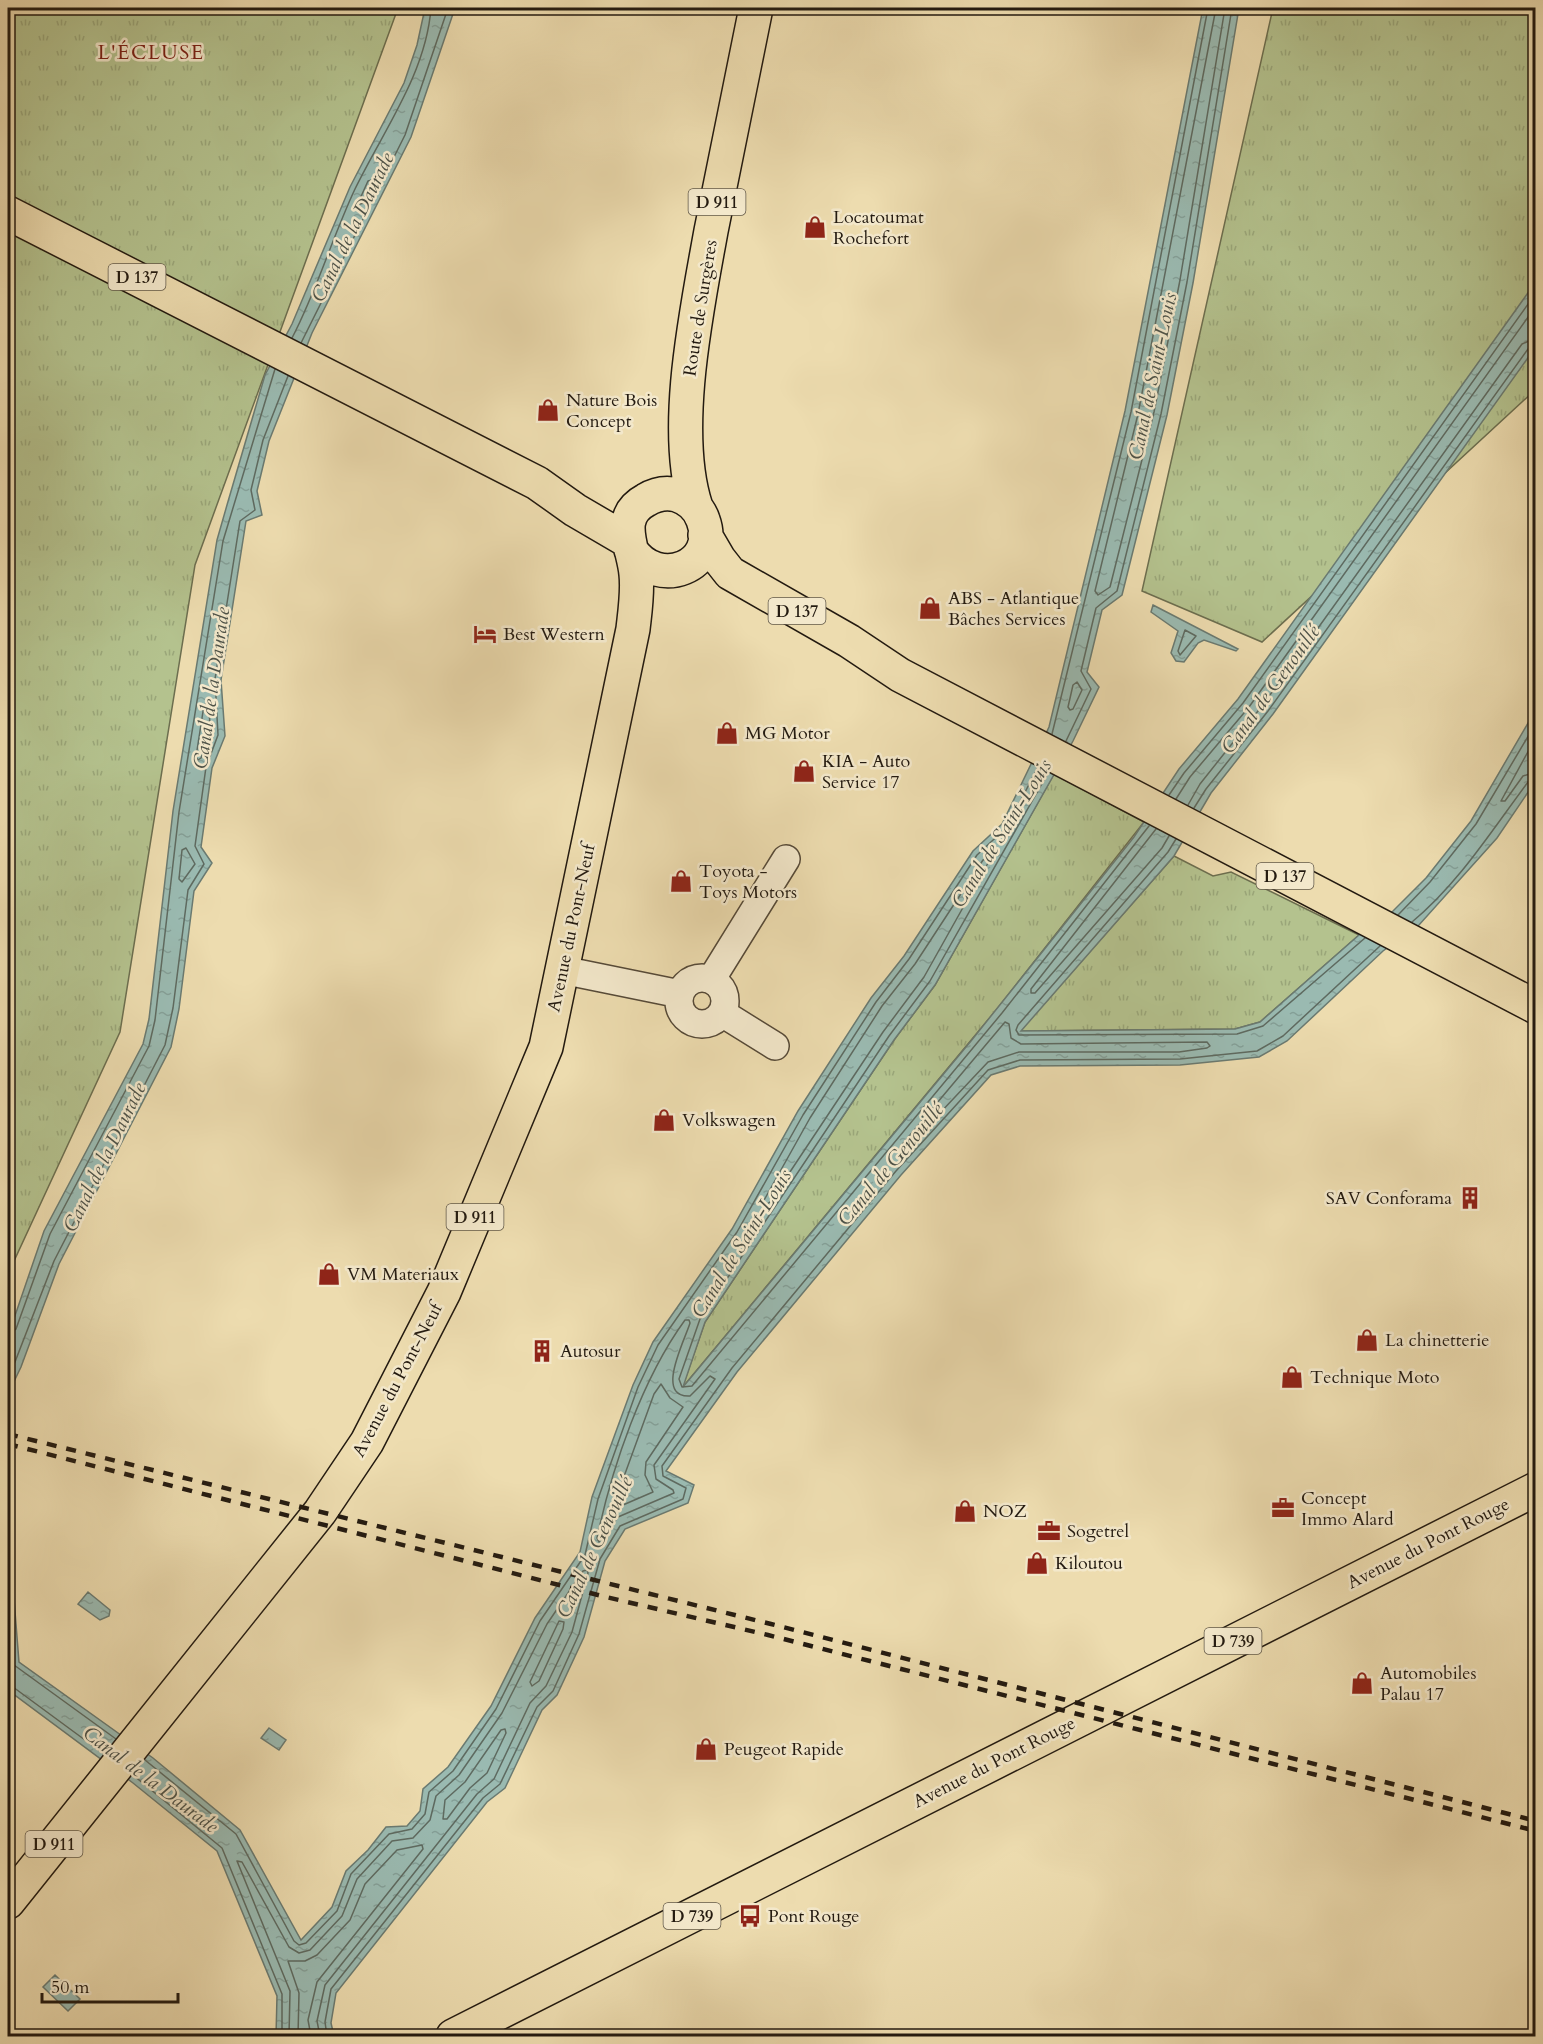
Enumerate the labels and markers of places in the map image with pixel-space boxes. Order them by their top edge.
place label: Locatoumat Rochefort [833,205,924,251]
shop icon: Locatoumat Rochefort [802,214,828,240]
place label: Nature Bois Concept [566,388,657,434]
shop icon: Nature Bois Concept [535,397,561,423]
place label: ABS - Atlantique Bâches Services [948,586,1079,632]
shop icon: ABS - Atlantique Bâches Services [917,595,943,621]
hotel icon: Best Western [472,621,498,647]
place label: Best Western [503,622,605,647]
shop icon: MG Motor [714,720,740,746]
place label: MG Motor [745,721,830,746]
place label: KIA - Auto Service 17 [822,749,910,795]
shop icon: KIA - Auto Service 17 [791,758,817,784]
place label: Toyota - Toys Motors [699,859,797,905]
shop icon: Toyota - Toys Motors [668,868,694,894]
shop icon: Volkswagen [651,1107,677,1133]
place label: Volkswagen [682,1108,777,1133]
building icon: SAV Conforama [1457,1185,1483,1211]
place label: SAV Conforama [1326,1186,1452,1211]
shop icon: VM Materiaux [316,1261,342,1287]
place label: VM Materiaux [347,1262,459,1287]
shop icon: La chinetterie [1354,1327,1380,1353]
place label: La chinetterie [1385,1328,1489,1353]
building icon: Autosur [529,1338,555,1364]
place label: Autosur [560,1339,621,1364]
shop icon: Technique Moto [1279,1364,1305,1390]
place label: Technique Moto [1310,1365,1440,1390]
place label: Concept Immo Alard [1301,1486,1394,1532]
office icon: Concept Immo Alard [1270,1495,1296,1521]
shop icon: NOZ [952,1498,978,1524]
place label: NOZ [983,1499,1027,1524]
office icon: Sogetrel [1036,1518,1062,1544]
place label: Sogetrel [1067,1519,1129,1544]
shop icon: Kiloutou [1024,1550,1050,1576]
place label: Kiloutou [1055,1551,1123,1576]
place label: Automobiles Palau 17 [1380,1661,1477,1707]
shop icon: Automobiles Palau 17 [1349,1670,1375,1696]
shop icon: Peugeot Rapide [693,1736,719,1762]
place label: Peugeot Rapide [724,1737,844,1762]
bus stop icon: Pont Rouge [737,1903,763,1929]
place label: Pont Rouge [768,1904,859,1929]

